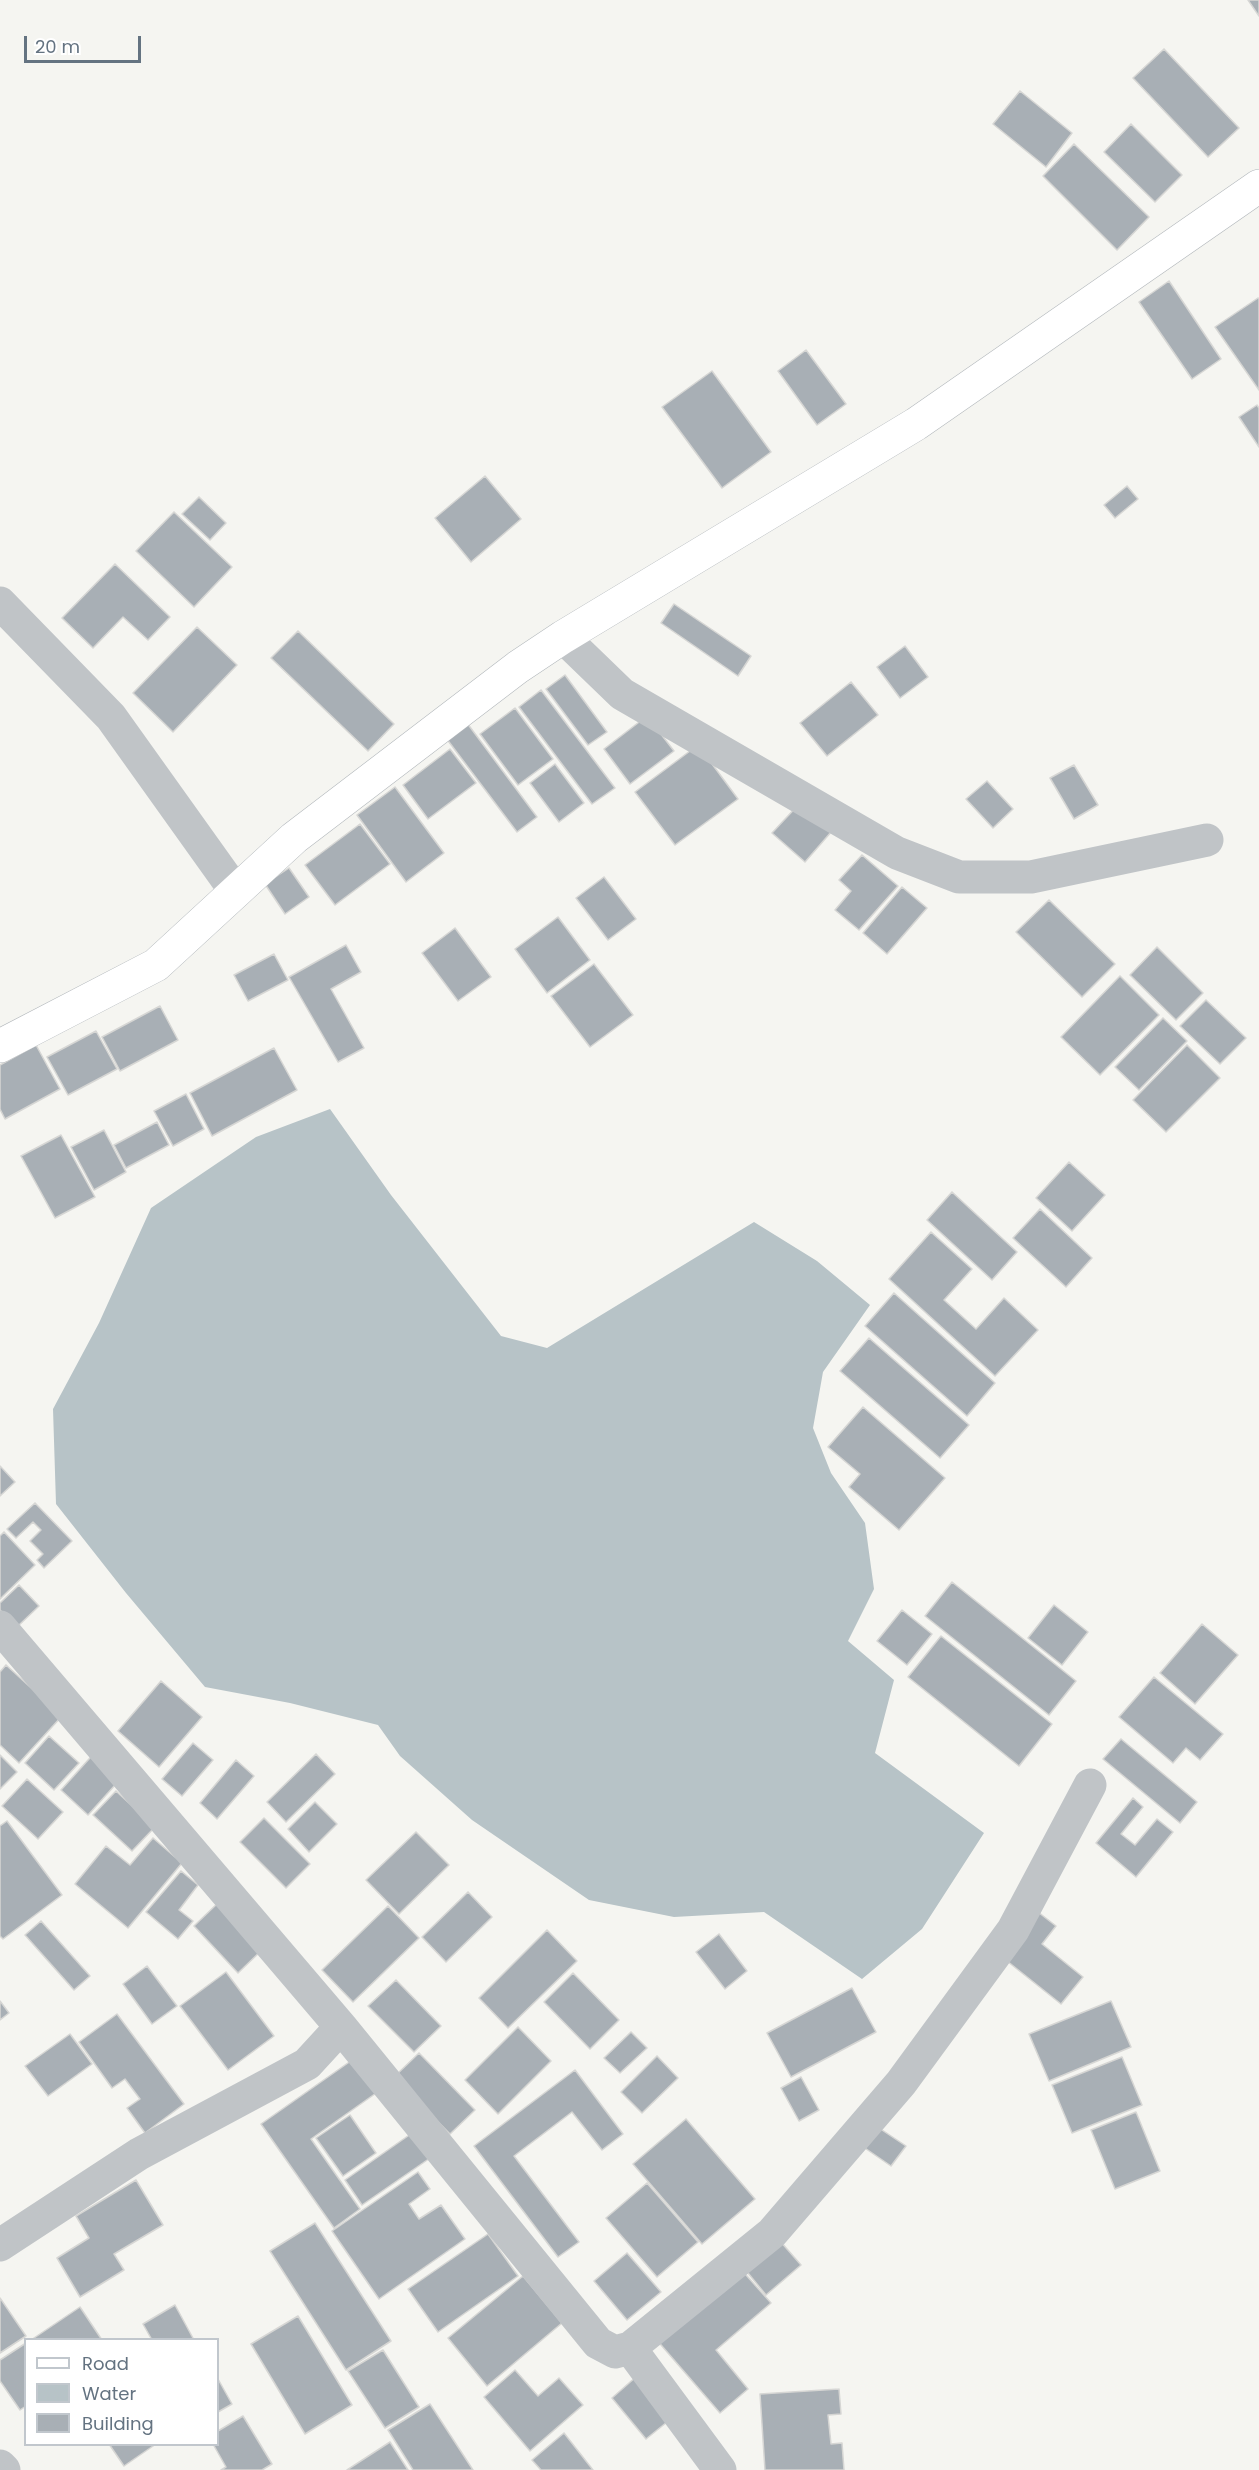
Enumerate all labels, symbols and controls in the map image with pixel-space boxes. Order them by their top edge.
scale bar [27,24,144,62]
text: 20 m [35,34,80,59]
legend [24,2338,219,2446]
text: Road [82,2351,129,2376]
text: Water [82,2381,136,2406]
text: Building [82,2411,154,2436]

